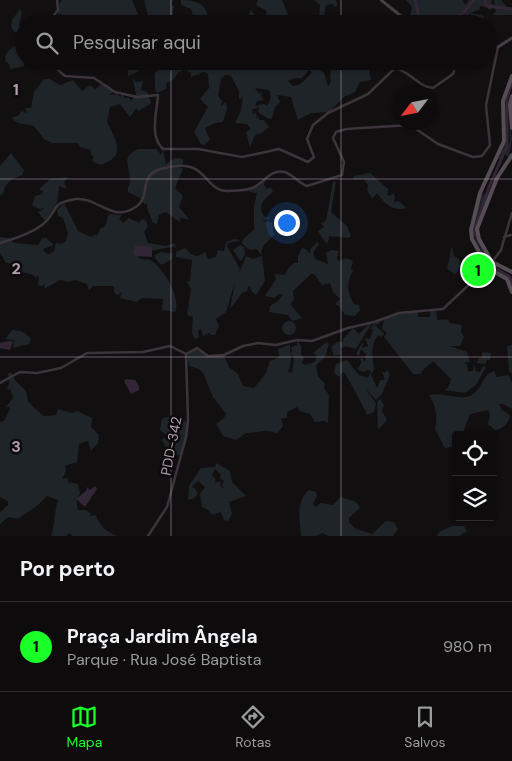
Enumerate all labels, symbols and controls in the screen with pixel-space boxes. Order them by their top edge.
search box [15,15,497,70]
icon: search [33,29,61,57]
text: Pesquisar aqui [73,30,201,55]
text: 1 [13,79,19,100]
north arrow [392,85,437,130]
your location [274,210,300,236]
pin: 1 [462,251,494,289]
text: 2 [11,258,21,279]
street label: PDD-342 [156,415,186,477]
map controls [452,431,497,521]
button: locate [452,431,497,476]
text: 3 [11,436,21,457]
button: layers [452,476,497,521]
text: Por perto [20,555,115,583]
text: Praça Jardim Ângela [67,624,258,649]
text: 1 [33,636,39,657]
text: 980 m [443,636,492,657]
text: Parque · Rua José Baptista [67,649,262,670]
tab: Mapa [66,703,102,751]
tab: Rotas [235,703,271,751]
tab: Salvos [404,703,445,751]

